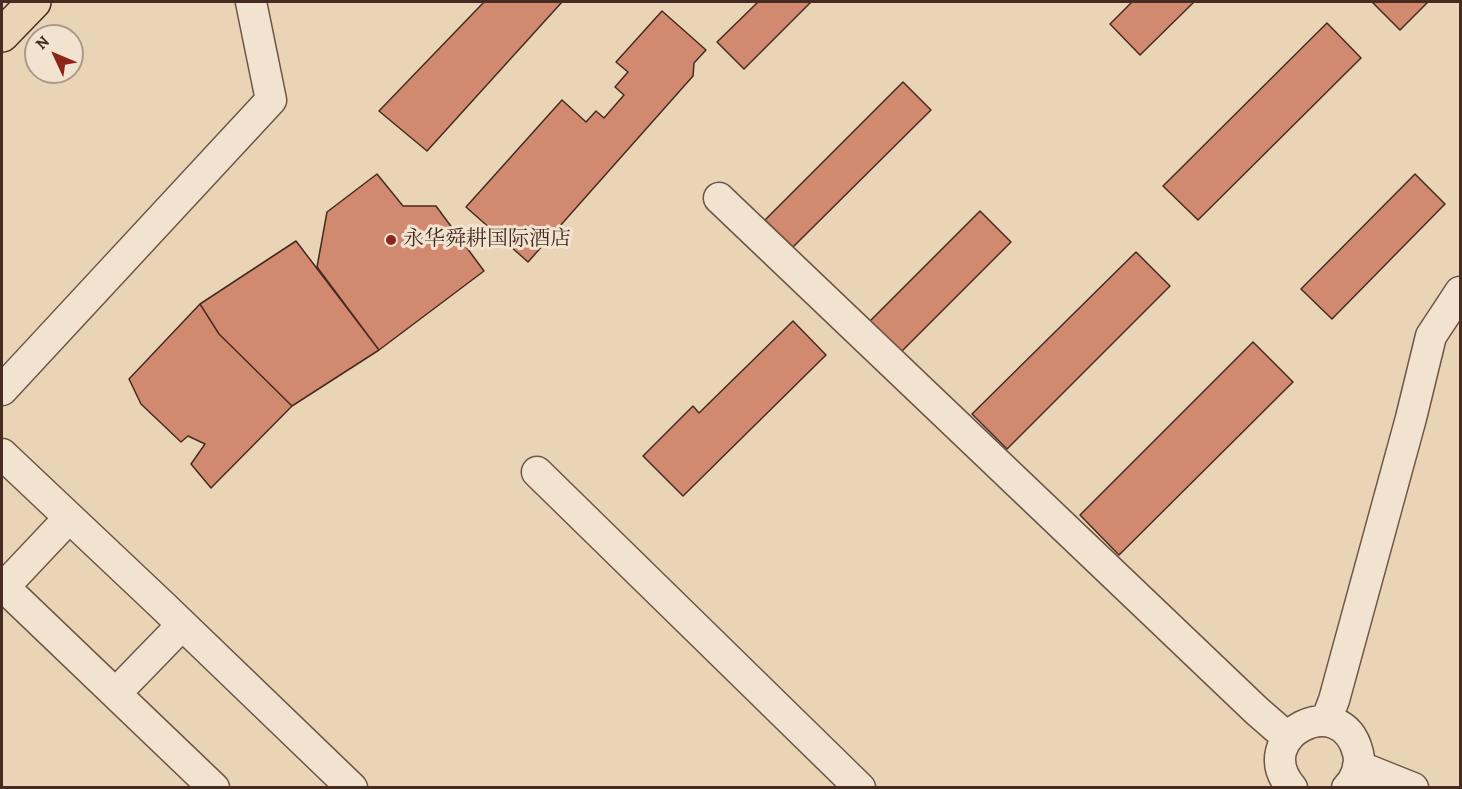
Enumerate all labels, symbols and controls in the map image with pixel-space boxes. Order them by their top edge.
north arrow [24,24,84,84]
text: N [31,31,54,55]
place label: 永华舜耕国际酒店 [403,227,571,253]
marker: 永华舜耕国际酒店 [384,233,398,247]

